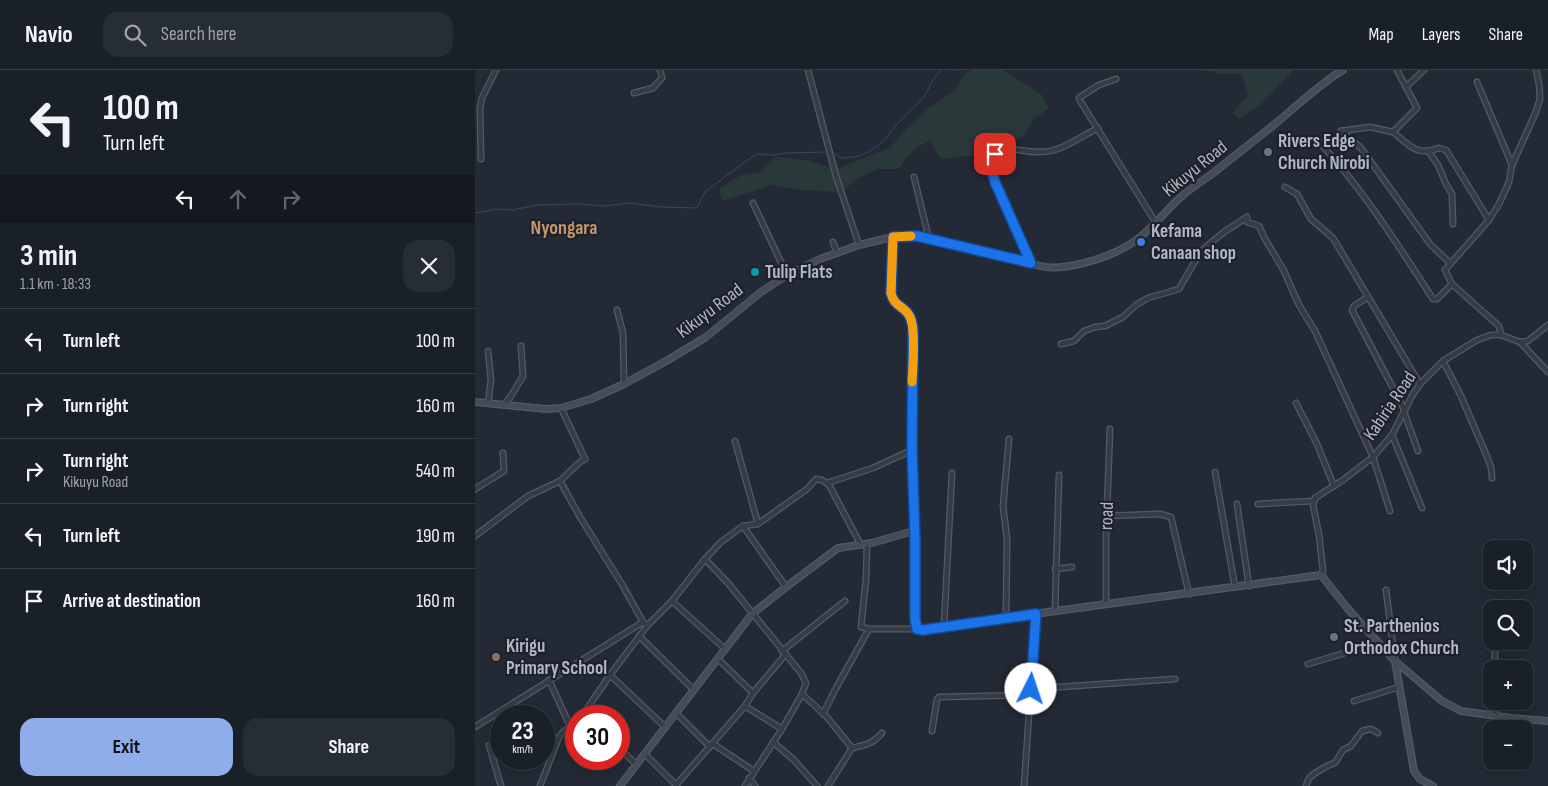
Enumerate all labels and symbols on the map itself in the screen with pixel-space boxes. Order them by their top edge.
place label: Rivers Edge Church Nirobi [1278,130,1370,175]
pin [974,133,1016,175]
street label: Kikuyu Road [1158,136,1232,202]
marker: Rivers Edge Church Nirobi [1262,146,1274,158]
district label: Nyongara [531,216,597,240]
place label: Kefama Canaan shop [1151,220,1236,265]
marker: Kefama Canaan shop [1135,236,1147,248]
place label: Tulip Flats [765,261,833,284]
marker: Tulip Flats [749,266,761,278]
street label: Kikuyu Road [672,279,748,343]
street label: Kabiria Road [1359,367,1421,445]
street label: road [1095,501,1119,531]
place label: St. Parthenios Orthodox Church [1344,615,1459,660]
marker: St. Parthenios Orthodox Church [1328,631,1340,643]
place label: Kirigu Primary School [506,635,607,680]
marker: Kirigu Primary School [490,651,502,663]
position arrow [1004,662,1056,714]
speed limit sign: 30 [565,705,630,770]

